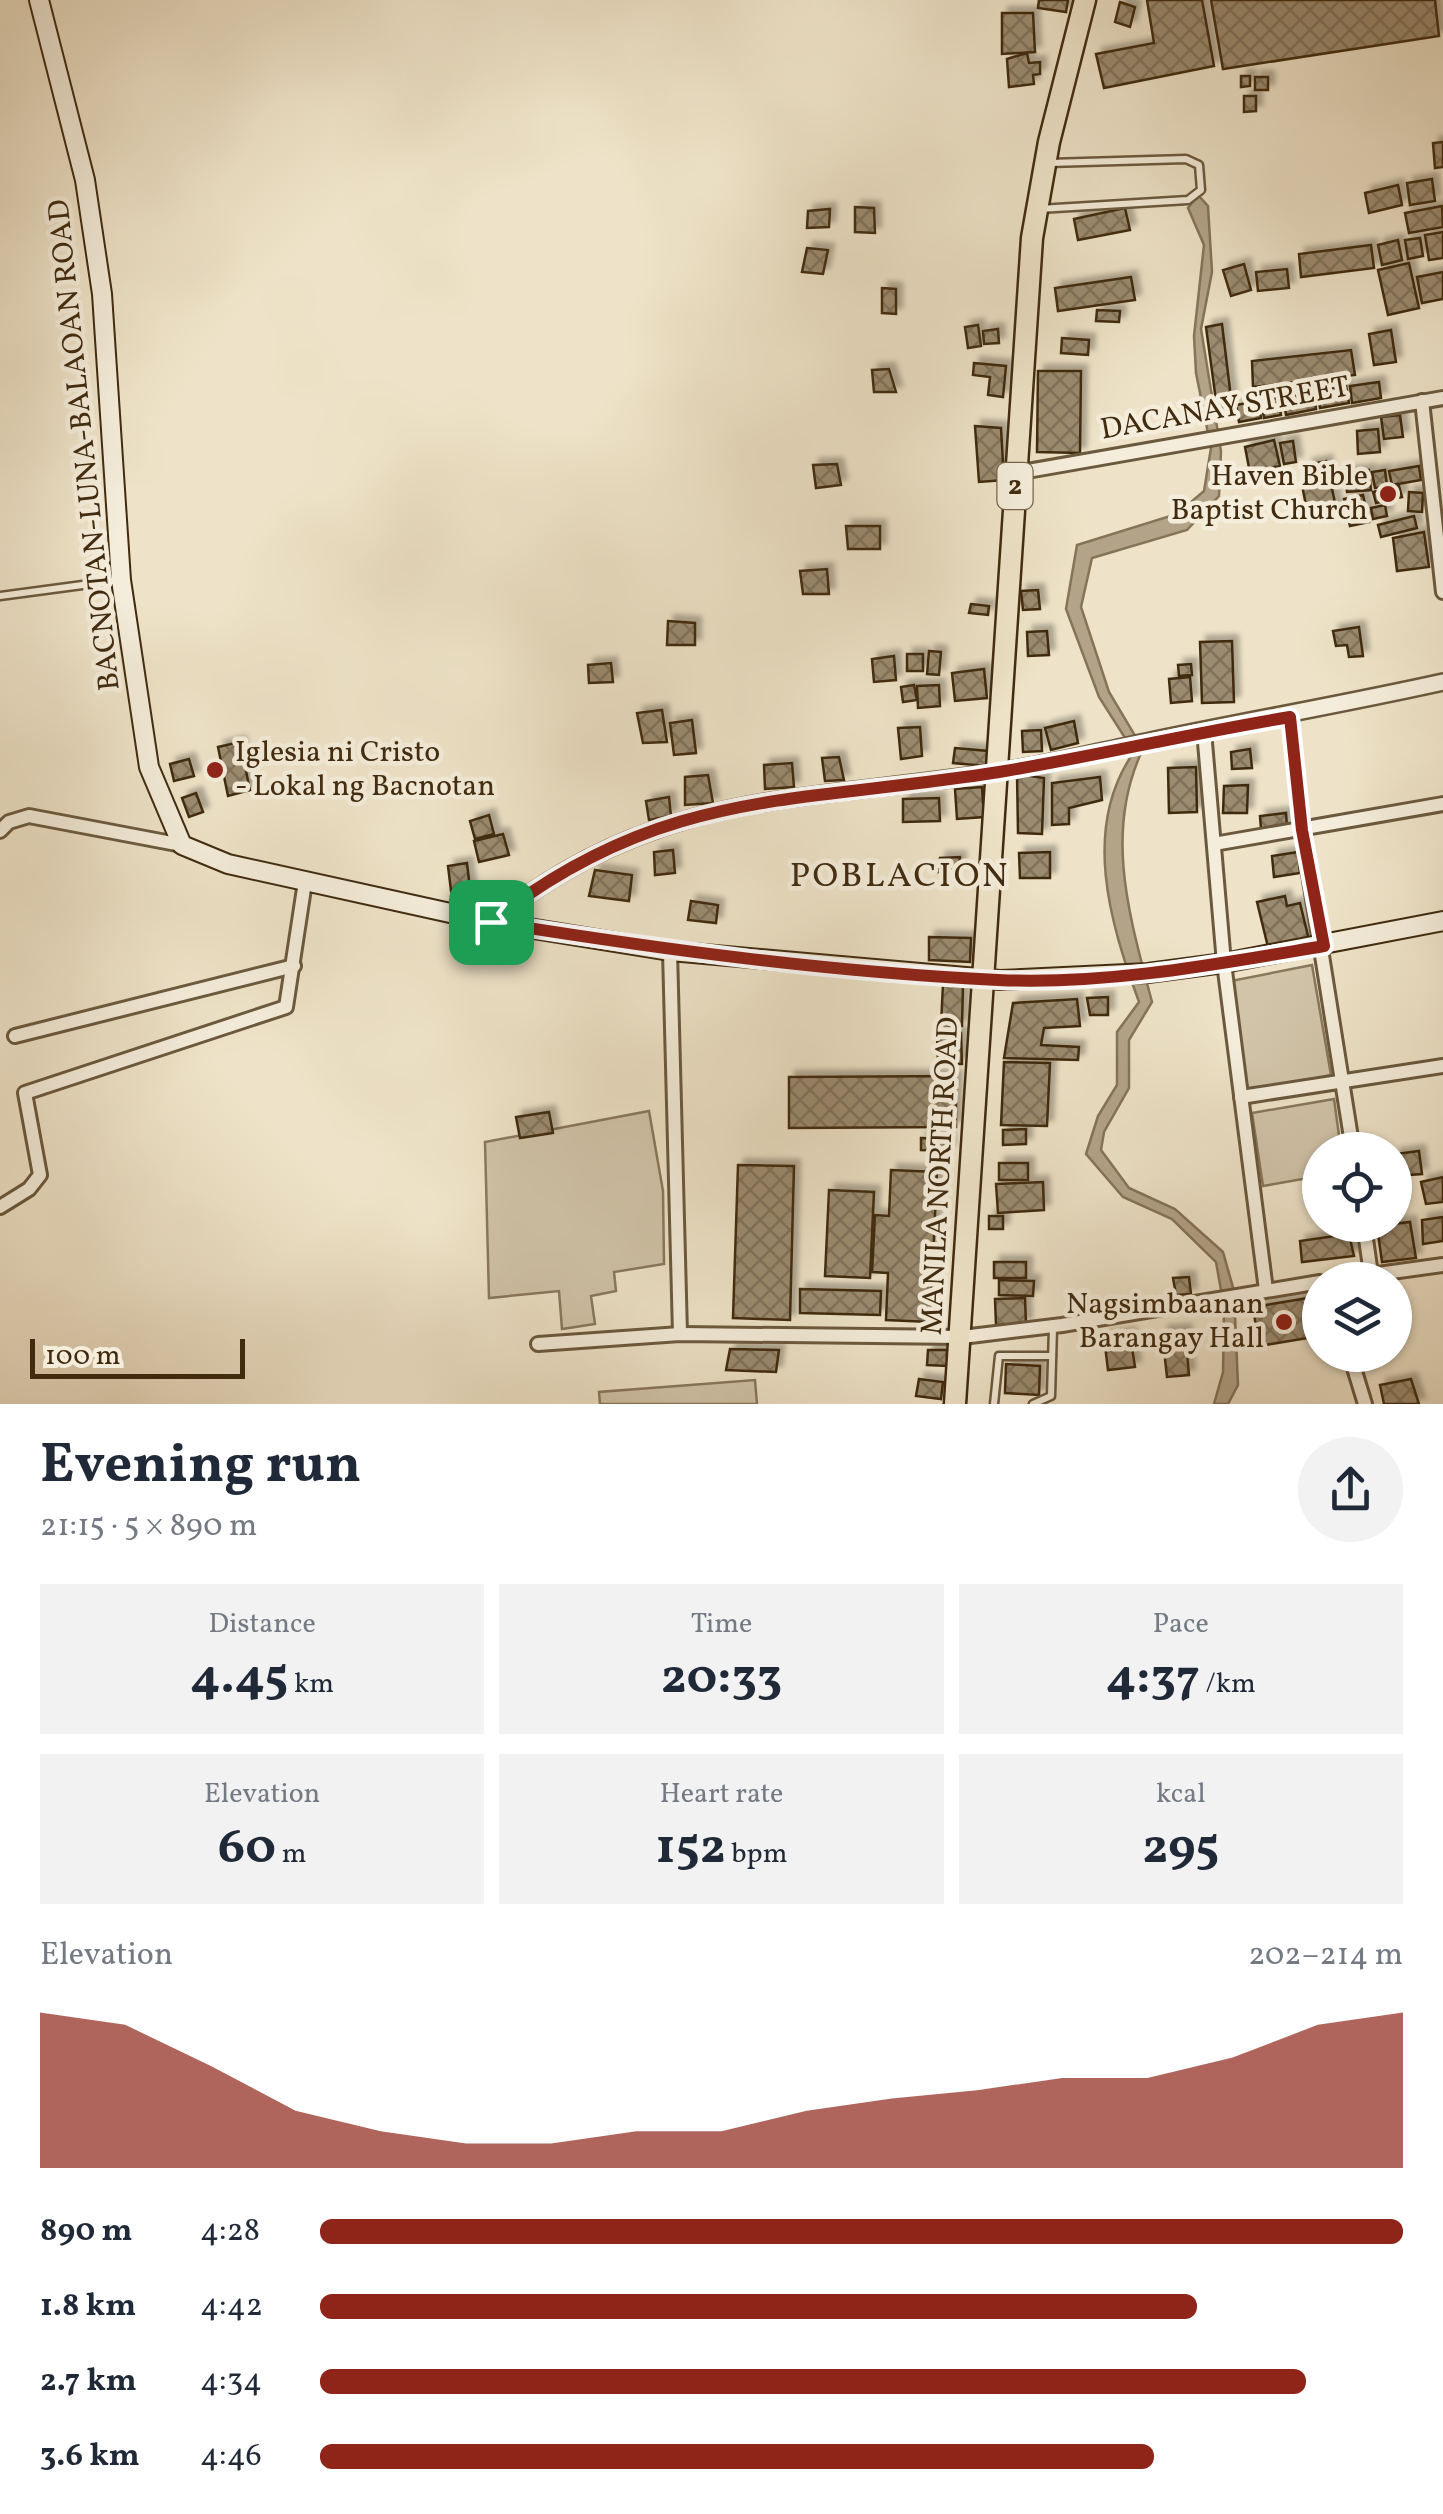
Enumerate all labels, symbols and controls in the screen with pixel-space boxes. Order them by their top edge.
street label: BACNOTAN-LUNA-BALAOAN ROAD [38,197,132,693]
street label: DACANAY STREET [1097,366,1353,452]
place label: Haven Bible Baptist Church [1171,456,1368,532]
road number: 2 [998,463,1032,509]
marker: Haven Bible Baptist Church [1377,483,1399,505]
place label: Iglesia ni Cristo - Lokal ng Bacnotan [235,732,495,808]
marker: Iglesia ni Cristo - Lokal ng Bacnotan [204,759,226,781]
district label: POBLACION [790,853,1010,901]
pin [449,880,534,965]
icon: arrive [464,895,519,950]
street label: MANILA NORTH ROAD [912,1016,970,1336]
map controls [1302,1132,1412,1372]
button: locate [1302,1132,1412,1242]
button: layers [1302,1262,1412,1372]
place label: Nagsimbaanan Barangay Hall [1066,1284,1264,1360]
marker: Nagsimbaanan Barangay Hall [1273,1311,1295,1333]
scale bar [30,1334,245,1378]
text: 100 m [45,1337,120,1376]
text: Evening run [40,1429,361,1505]
button: share [1298,1437,1403,1542]
text: 21:15 · 5 × 890 m [40,1505,257,1549]
text: Distance [209,1605,316,1644]
text: Time [691,1605,752,1644]
text: Pace [1153,1605,1209,1644]
text: 4.45 [190,1644,288,1714]
text: 20:33 [661,1644,782,1714]
text: 4:37 [1106,1644,1200,1714]
text: km [288,1665,334,1704]
text: /km [1200,1665,1256,1704]
text: Elevation [204,1775,320,1814]
text: Heart rate [660,1775,783,1814]
text: kcal [1156,1775,1206,1814]
text: 60 [218,1814,276,1884]
text: 152 [656,1814,726,1884]
text: 295 [1142,1814,1219,1884]
text: m [276,1835,306,1874]
text: bpm [726,1835,787,1874]
text: Elevation [40,1934,173,1978]
text: 202–214 m [1248,1934,1403,1978]
text: 890 m [40,2210,132,2254]
text: 4:28 [200,2210,260,2254]
text: 1.8 km [40,2285,136,2329]
text: 4:42 [200,2285,263,2329]
text: 2.7 km [40,2360,137,2404]
text: 4:34 [200,2360,262,2404]
text: 3.6 km [40,2435,140,2479]
text: 4:46 [200,2435,262,2479]

